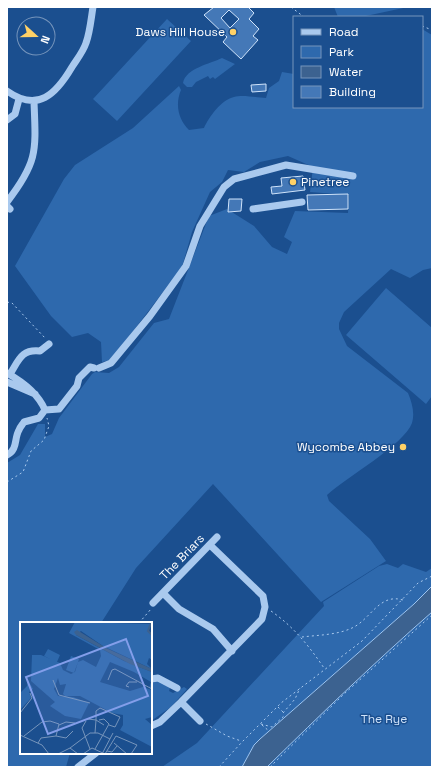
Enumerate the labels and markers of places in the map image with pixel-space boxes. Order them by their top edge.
place label: Daws Hill House [135,24,225,40]
marker: Daws Hill House [228,27,238,37]
place label: Pinetree [301,174,349,190]
marker: Pinetree [288,177,298,187]
place label: Wycombe Abbey [297,439,395,455]
marker: Wycombe Abbey [398,442,408,452]

